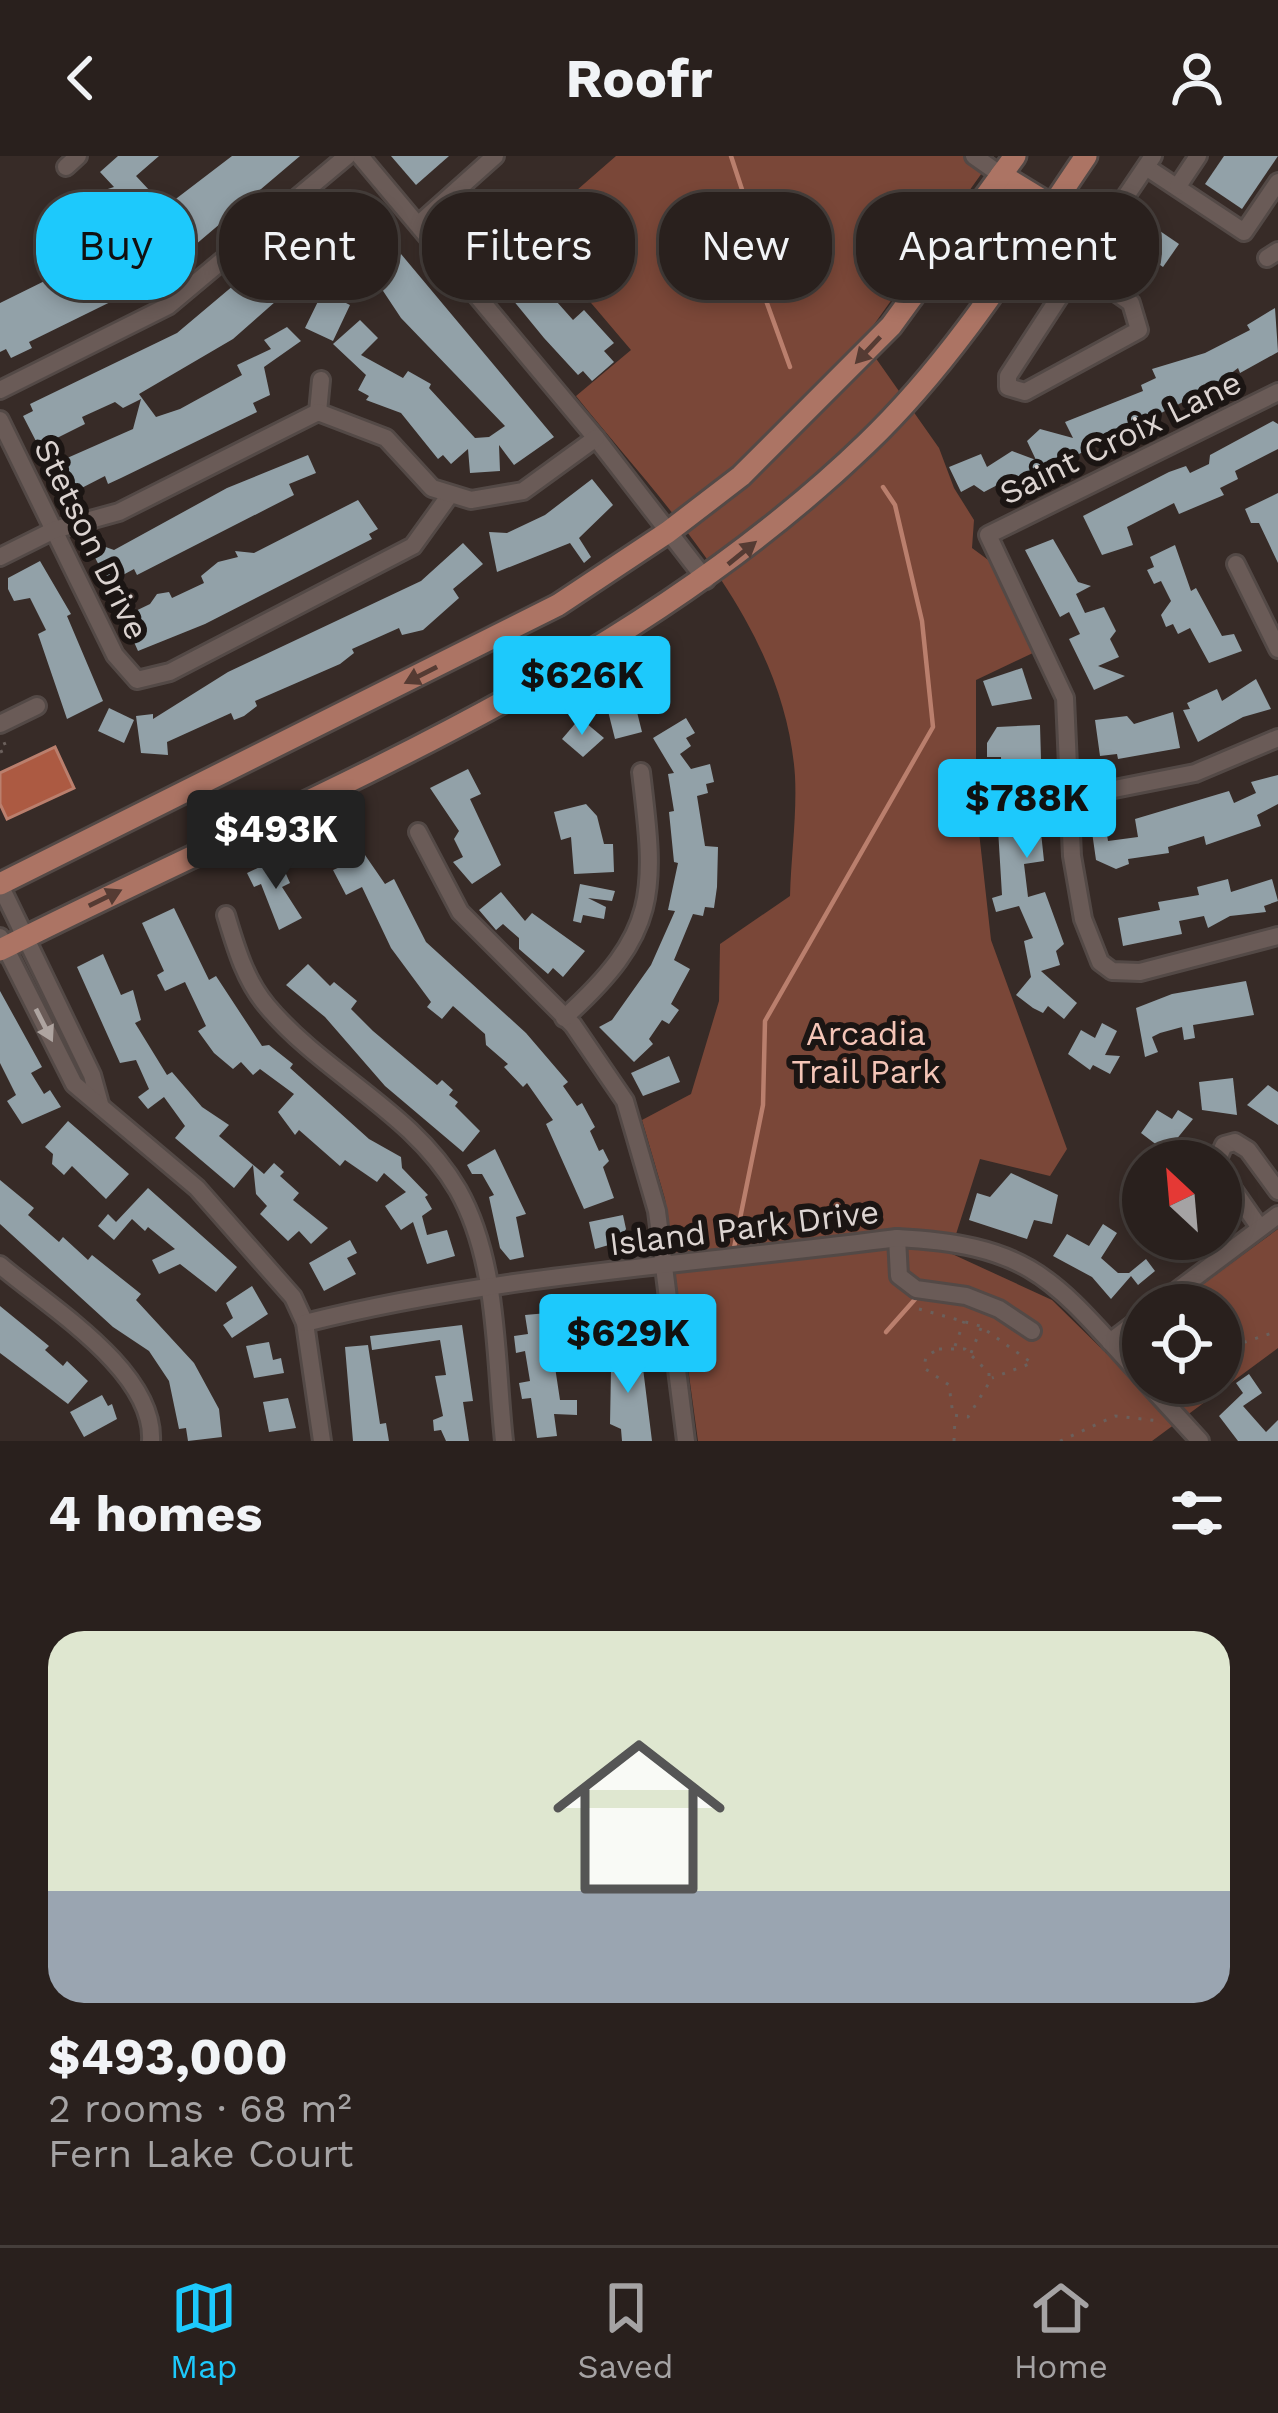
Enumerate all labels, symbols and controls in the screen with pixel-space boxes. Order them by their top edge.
icon: back [48,45,114,111]
icon: person [1164,45,1230,111]
text: Roofr [566,47,712,110]
chip: Buy [36,192,195,300]
chip: Rent [219,192,398,300]
chip: Filters [422,192,635,300]
chip: New [659,192,832,300]
chip: Apartment [856,192,1159,300]
one-way arrow [855,335,883,364]
street label: Saint Croix Lane [993,362,1247,513]
street label: Stetson Drive [26,433,157,646]
one-way arrow [727,541,758,566]
pin: $626K [498,636,666,738]
text: $626K [520,652,644,697]
one-way arrow [403,665,438,685]
pin: $788K [943,759,1111,861]
text: $788K [965,775,1089,820]
pin: $493K [192,790,360,892]
text: $493K [214,806,338,851]
one-way arrow [88,889,122,909]
one-way arrow [34,1008,54,1043]
park label: Arcadia Trail Park [791,1014,941,1091]
north arrow [1122,1140,1242,1260]
map controls [1122,1140,1242,1404]
street label: Island Park Drive [607,1192,881,1263]
button: locate [1122,1284,1242,1404]
pin: $629K [544,1294,712,1396]
text: $629K [566,1310,690,1355]
icon: filters [1164,1480,1230,1546]
text: 4 homes [48,1484,262,1543]
icon: home [531,1709,747,1925]
text: $493,000 [48,2027,288,2086]
text: 2 rooms · 68 m² [48,2086,352,2131]
text: Fern Lake Court [48,2131,353,2176]
tab: Map [170,2275,237,2386]
tab: Saved [578,2275,673,2386]
tab: Home [1014,2275,1108,2386]

